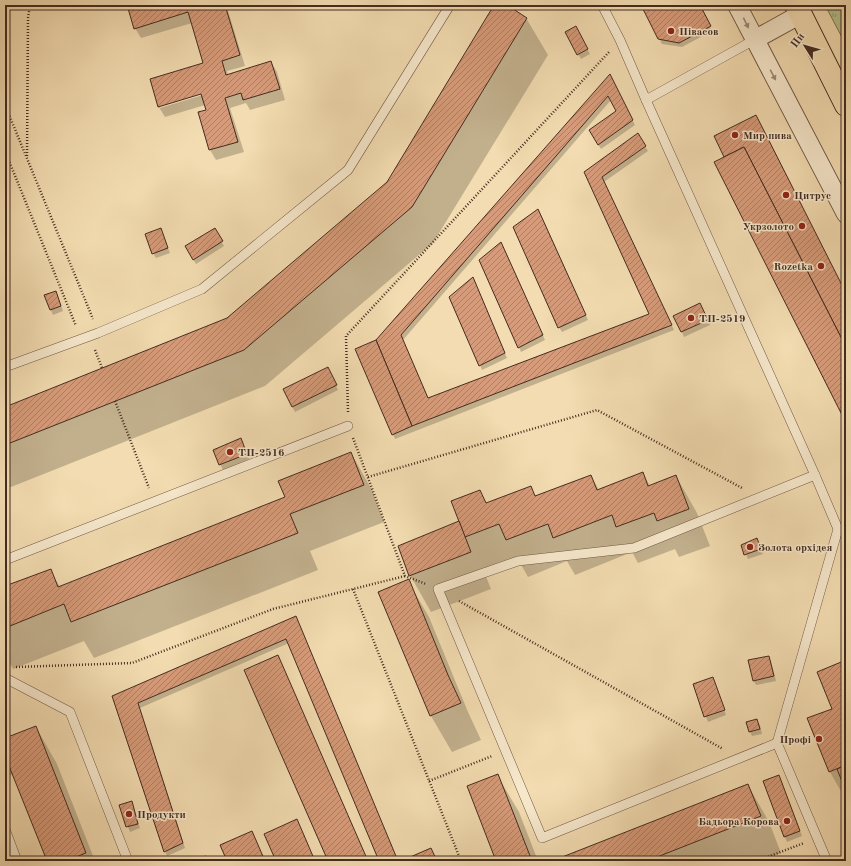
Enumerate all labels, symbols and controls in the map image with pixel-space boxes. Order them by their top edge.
one-way arrow [743,17,749,28]
marker: Півасов [666,26,676,36]
north arrow [785,26,825,66]
place label: Півасов [679,27,719,38]
text: Пн [789,32,807,50]
one-way arrow [769,69,776,80]
marker: Мир пива [730,130,740,140]
place label: Мир пива [743,131,792,142]
marker: Цитрус [781,190,791,200]
place label: Цитрус [794,191,831,202]
marker: Укрзолото [797,221,807,231]
place label: Укрзолото [743,222,794,233]
marker: Rozetka [816,261,826,271]
place label: Rozetka [773,262,813,273]
marker: ТП-2519 [686,313,696,323]
place label: ТП-2519 [699,314,745,325]
marker: ТП-2516 [225,447,235,457]
place label: ТП-2516 [238,448,284,459]
marker: Золота орхідея [745,542,755,552]
place label: Золота орхідея [758,543,833,554]
marker: Профі [814,734,824,744]
place label: Профі [779,735,811,746]
marker: Продукти [124,809,134,819]
place label: Продукти [137,810,186,821]
marker: Бадьора Корова [782,816,792,826]
place label: Бадьора Корова [698,817,779,828]

